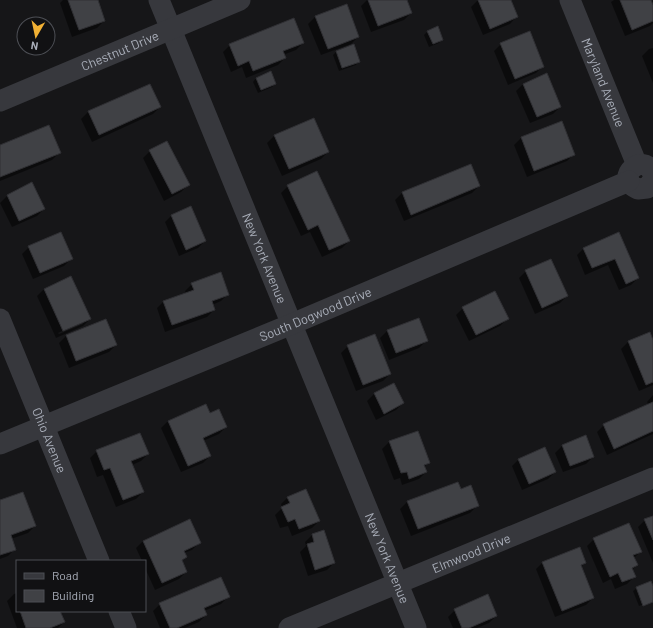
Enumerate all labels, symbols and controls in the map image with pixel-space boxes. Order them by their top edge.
north arrow [16,16,56,56]
street label: Chestnut Drive [78,27,161,74]
street label: Maryland Avenue [578,36,629,129]
text: N [30,39,39,53]
street label: New York Avenue [239,211,290,306]
street label: South Dogwood Drive [257,283,374,345]
street label: Ohio Avenue [29,405,70,475]
street label: New York Avenue [362,510,413,606]
street label: Elmwood Drive [429,530,513,576]
legend [16,560,146,612]
text: Road [52,568,79,582]
text: Building [52,588,94,602]

